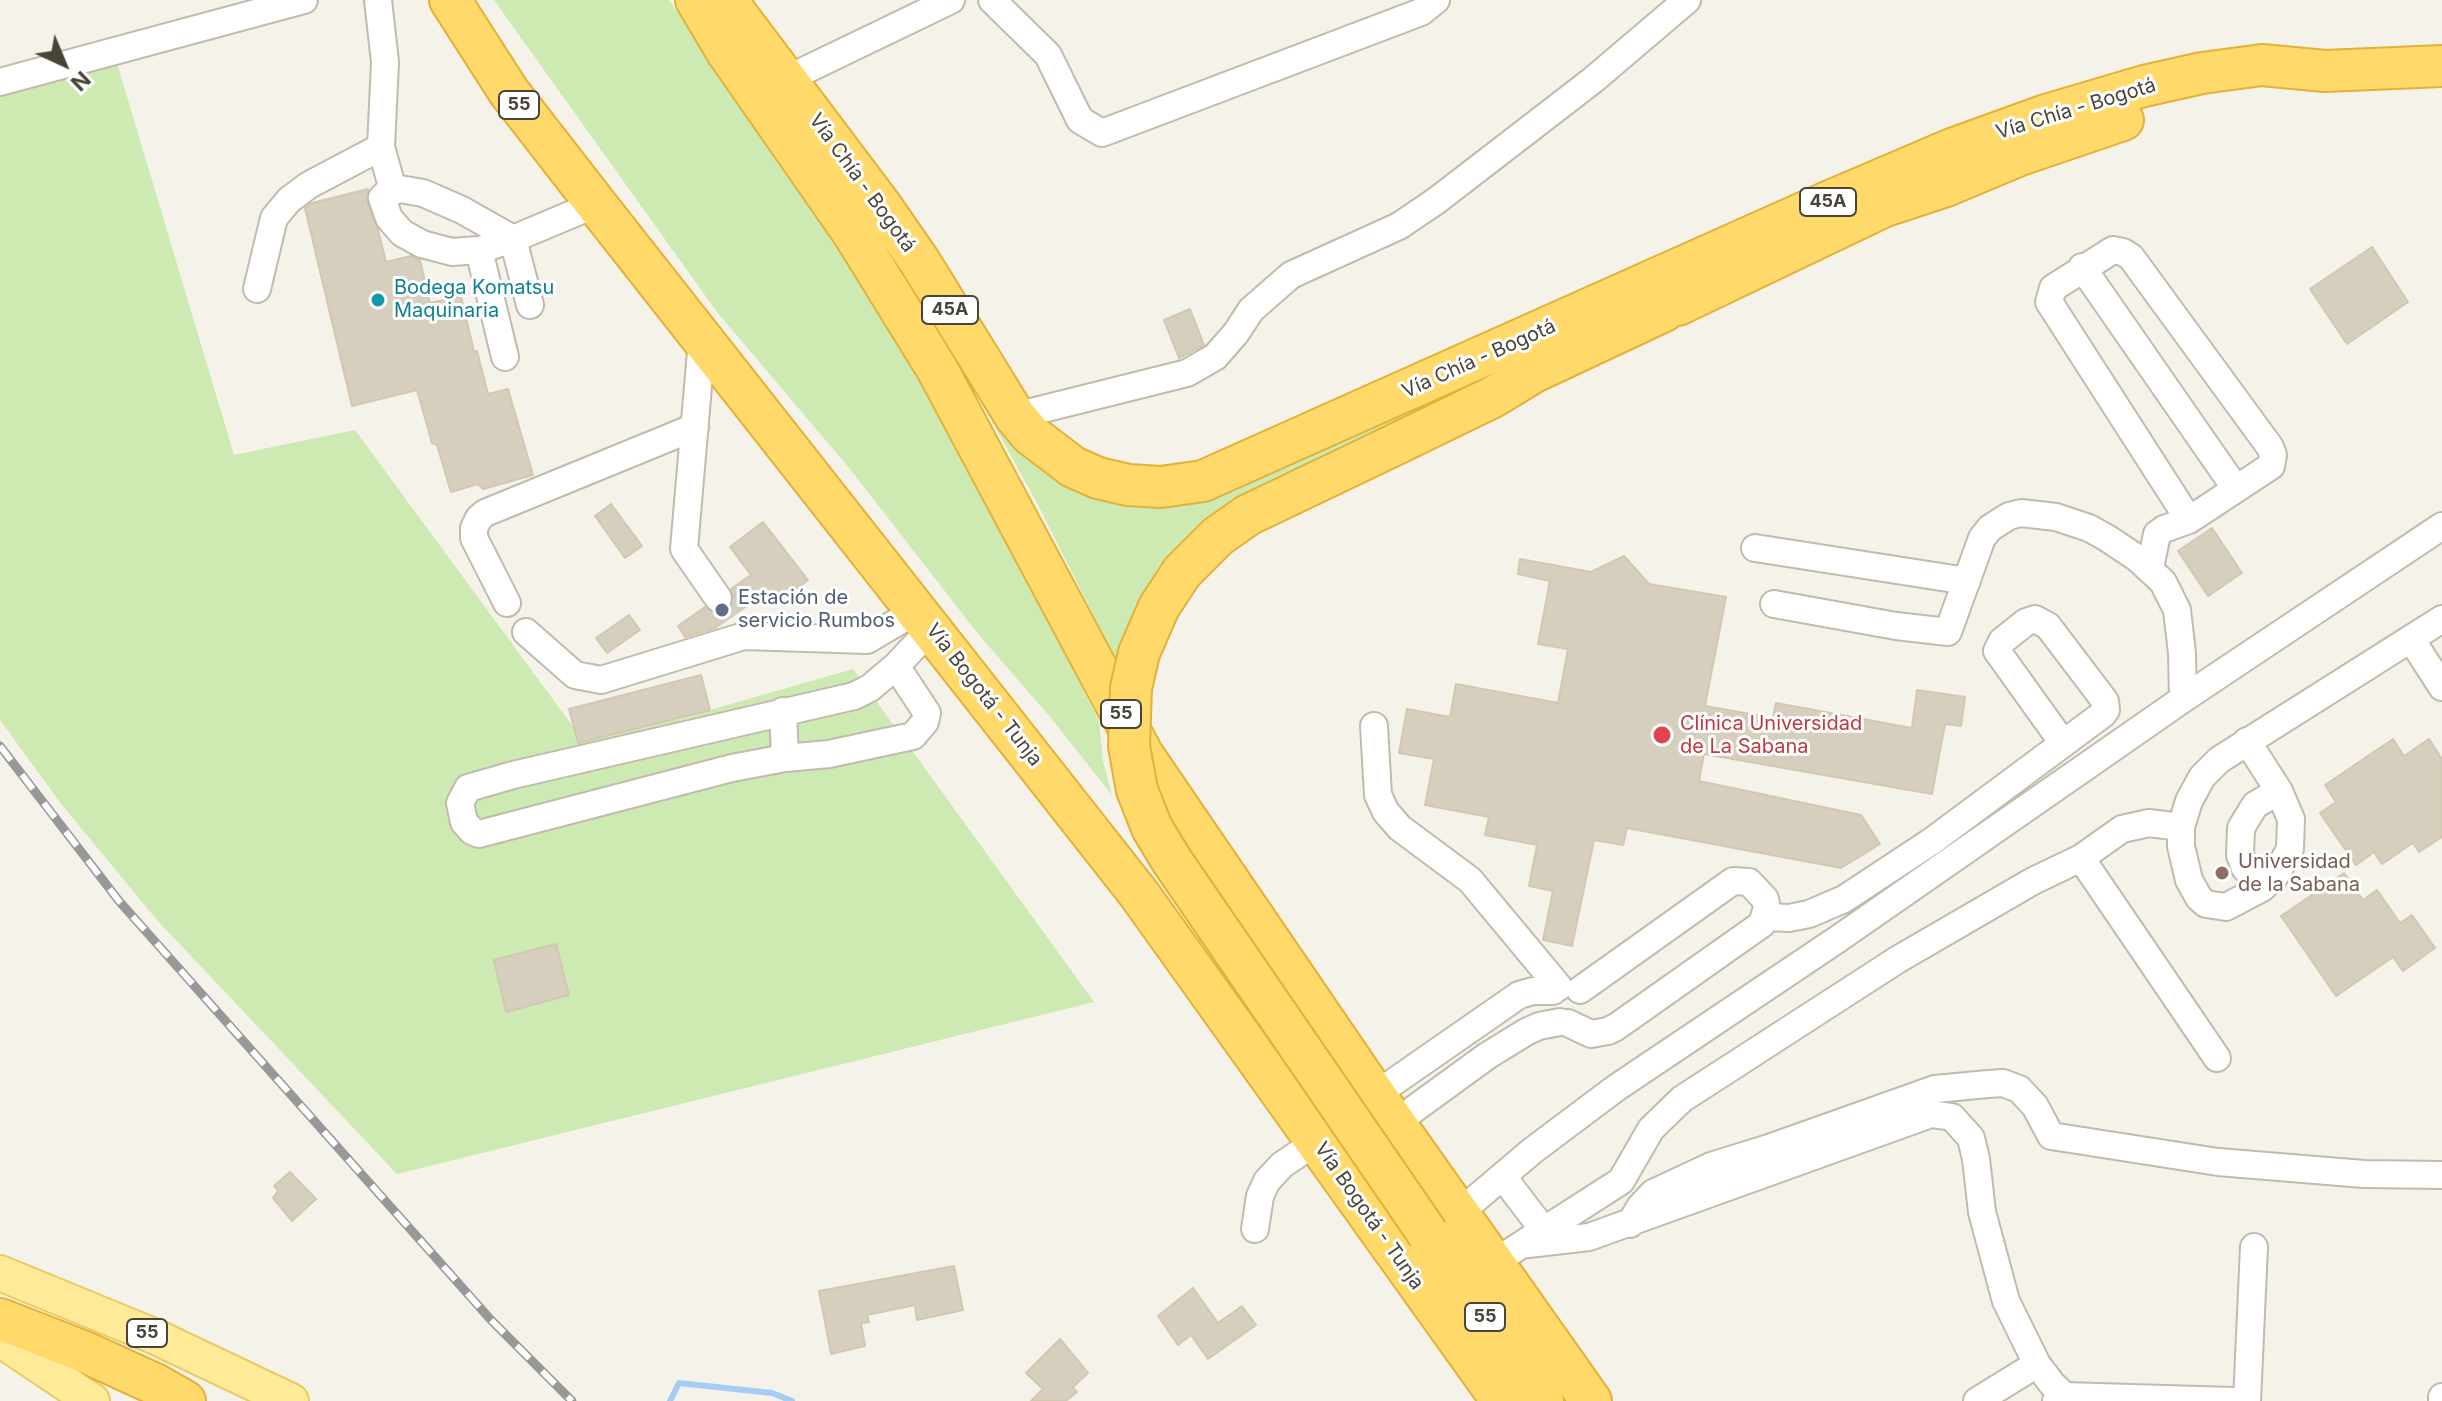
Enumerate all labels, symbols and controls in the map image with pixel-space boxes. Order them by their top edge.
north arrow [24,24,104,104]
text: N [66,66,96,96]
street label: Vía Chía - Bogotá [1993,73,2159,145]
road number: 55 [499,91,539,119]
street label: Vía Chía - Bogotá [804,109,920,257]
road number: 45A [1800,188,1856,216]
place label: Bodega Komatsu Maquinaria [394,276,554,323]
marker: Bodega Komatsu Maquinaria [369,291,387,309]
road number: 45A [922,296,978,324]
street label: Vía Chía - Bogotá [1398,314,1560,404]
place label: Estación de servicio Rumbos [738,586,895,633]
marker: Estación de servicio Rumbos [713,601,731,619]
street label: Vía Bogotá - Tunja [921,619,1047,771]
road number: 55 [1101,700,1141,728]
place label: Clínica Universidad de La Sabana [1680,712,1862,759]
marker: Clínica Universidad de La Sabana [1651,724,1673,746]
place label: Universidad de la Sabana [2238,850,2360,897]
marker: Universidad de la Sabana [2213,864,2231,882]
street label: Vía Bogotá - Tunja [1309,1138,1429,1294]
road number: 55 [1465,1303,1505,1331]
road number: 55 [127,1319,167,1347]

